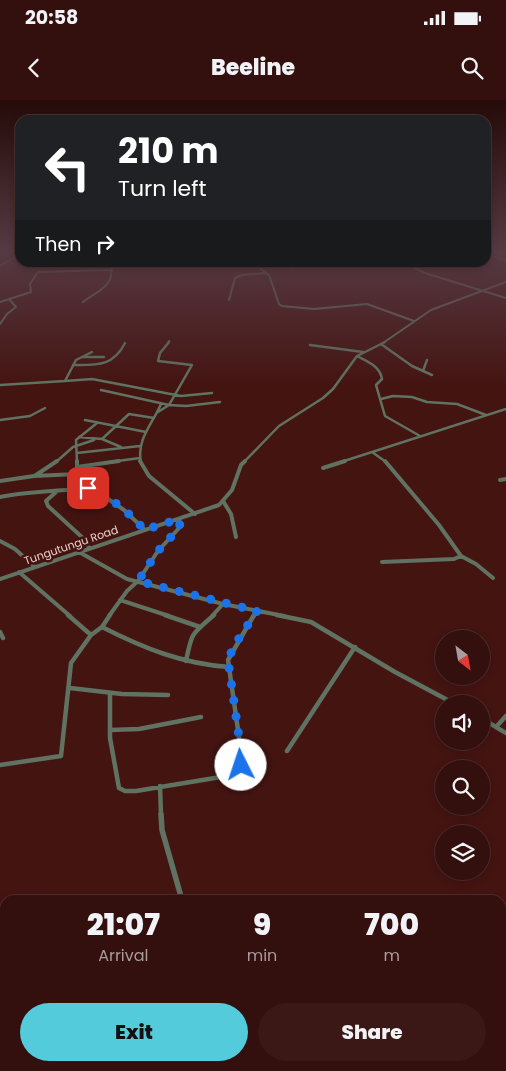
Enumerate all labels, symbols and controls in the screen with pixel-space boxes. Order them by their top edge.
text: 20:58 [25,4,78,31]
text: Beeline [211,52,295,83]
icon: back [20,54,48,82]
icon: search [458,54,486,82]
text: 210 m [118,126,218,175]
icon: left [35,135,100,200]
text: Turn left [118,173,206,204]
icon: right [91,230,119,258]
text: Then [35,231,81,258]
pin [67,467,109,509]
icon: arrive [74,474,102,502]
street label: Tungutungu Road [22,521,120,569]
north arrow [435,630,490,685]
map controls [435,630,490,880]
button: sound [435,695,490,750]
position arrow [214,738,266,790]
button: search [435,760,490,815]
button: layers [435,825,490,880]
text: 21:07 [87,903,160,946]
text: 9 [253,903,271,946]
text: 700 [364,903,419,946]
text: Arrival [98,944,149,967]
text: min [247,944,277,967]
text: m [383,944,400,967]
button: Exit [20,1003,248,1061]
button: Share [258,1003,486,1061]

